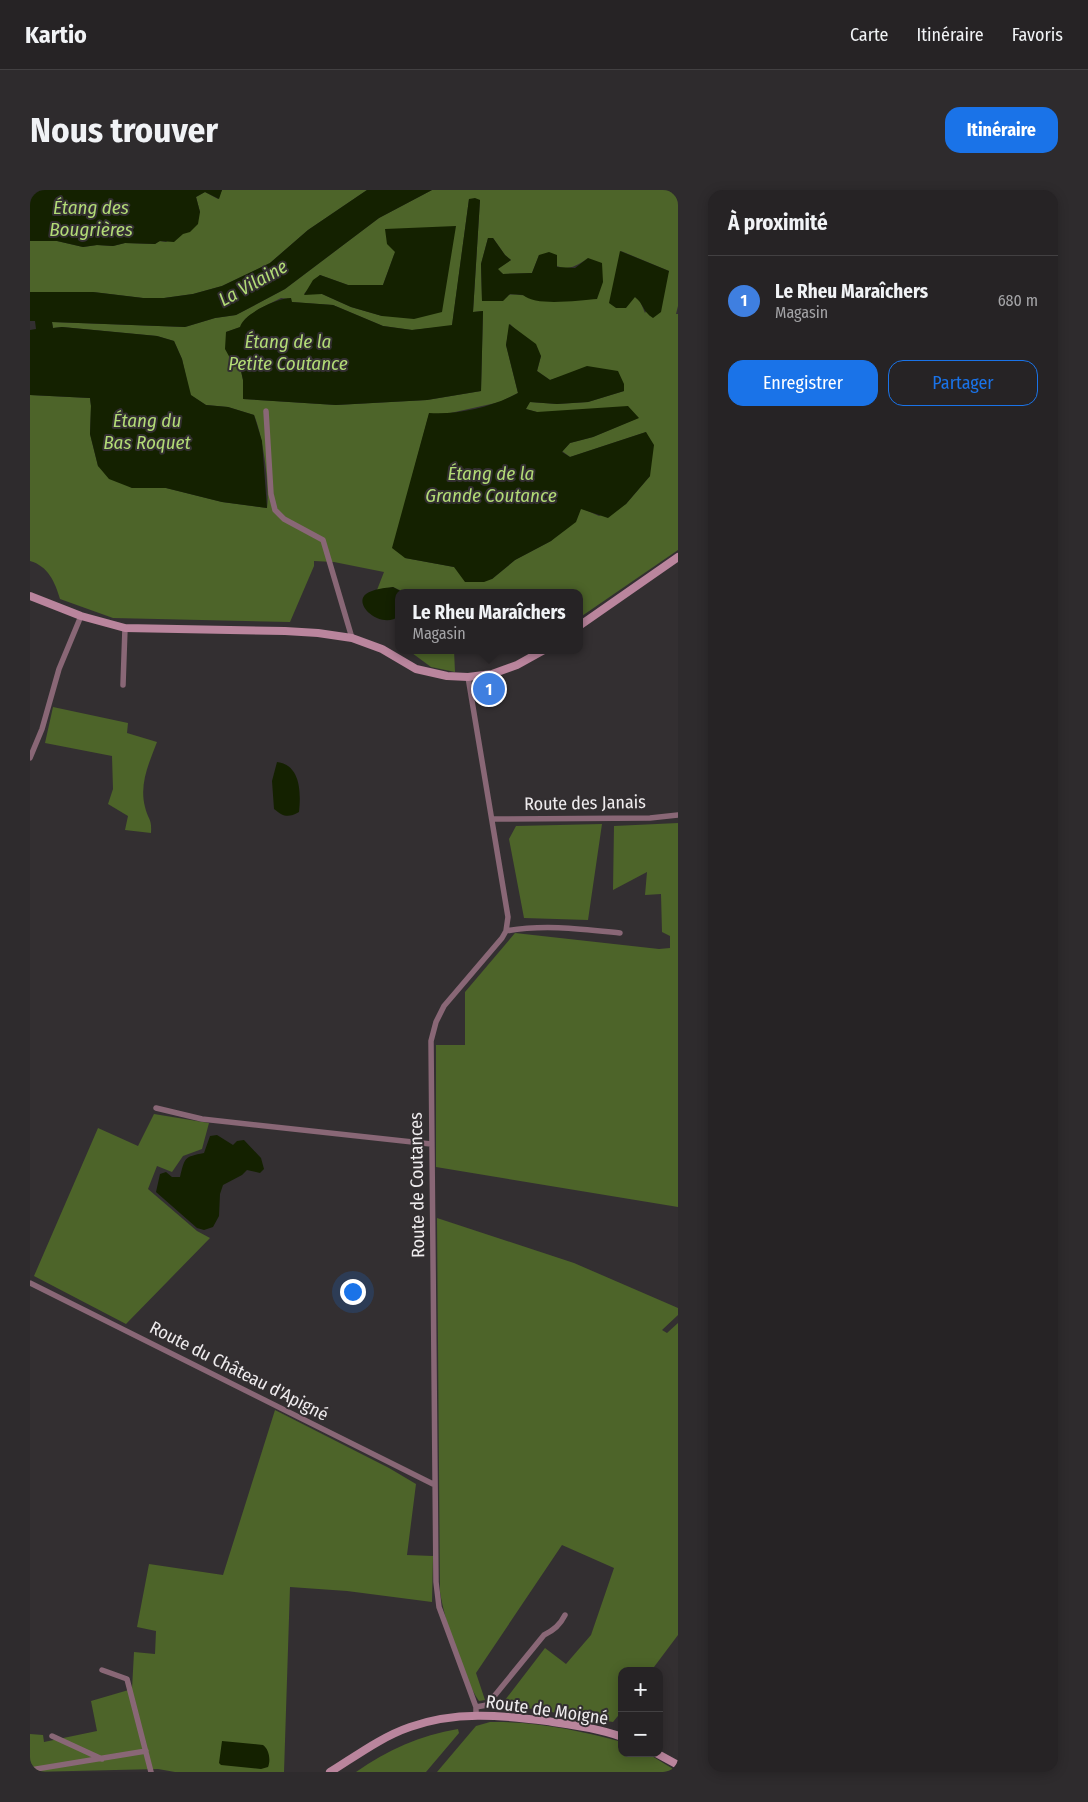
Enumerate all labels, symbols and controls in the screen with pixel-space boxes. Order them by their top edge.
text: Kartio [25,21,87,49]
text: Carte [850,24,888,46]
text: Itinéraire [916,24,984,46]
text: Favoris [1012,24,1063,46]
button: Itinéraire [945,107,1058,153]
text: Nous trouver [30,109,218,151]
water label: Étang des Bougrières [49,196,133,241]
text: À proximité [728,210,828,236]
water label: La Vilaine [215,255,291,311]
text: Le Rheu Maraîchers [775,280,928,303]
text: 1 [741,291,747,310]
text: 680 m [998,291,1038,310]
text: Magasin [775,303,828,322]
water label: Étang de la Petite Coutance [228,330,348,375]
button: Enregistrer [728,360,878,406]
button: Partager [888,360,1038,406]
water label: Étang du Bas Roquet [103,409,192,454]
water label: Étang de la Grande Coutance [425,462,557,507]
popup [395,589,583,654]
text: Le Rheu Maraîchers [413,601,565,624]
text: Magasin [413,624,466,643]
pin: 1 [473,670,505,708]
street label: Route des Janais [524,791,646,815]
street label: Route de Coutances [405,1112,429,1258]
your location [340,1279,366,1305]
street label: Route du Château d'Apigné [146,1316,332,1426]
map controls [618,1667,663,1757]
button: + [618,1667,663,1712]
street label: Route de Moigné [484,1691,610,1730]
button: − [618,1712,663,1757]

